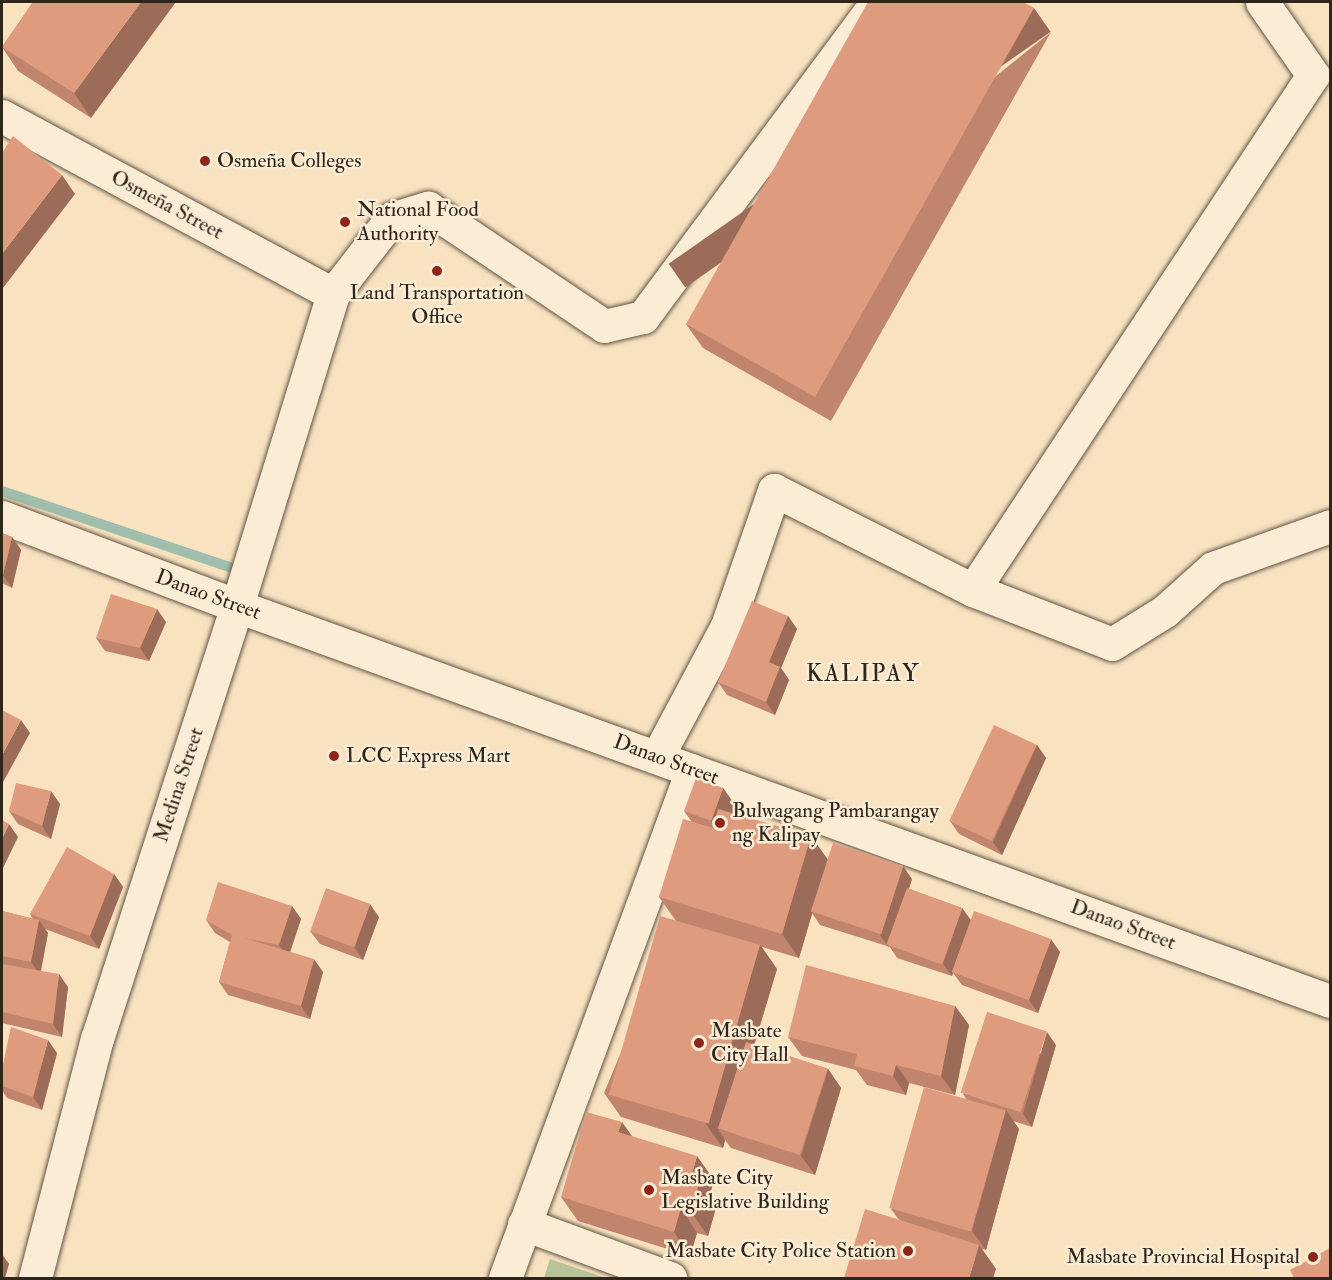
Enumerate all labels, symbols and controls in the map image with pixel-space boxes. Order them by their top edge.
place label: Osmeña Colleges [217,148,361,174]
marker: Osmeña Colleges [198,154,212,168]
street label: Osmeña Street [106,165,228,245]
place label: National Food Authority [357,197,479,247]
marker: National Food Authority [338,215,352,229]
marker: Land Transportation Office [430,264,444,278]
place label: Land Transportation Office [350,280,524,330]
street label: Danao Street [152,564,264,626]
district label: KALIPAY [806,660,920,688]
street label: Medina Street [149,724,209,846]
street label: Danao Street [610,729,722,791]
place label: LCC Express Mart [346,743,510,769]
marker: LCC Express Mart [327,749,341,763]
place label: Bulwagang Pambarangay ng Kalipay [732,798,939,848]
marker: Bulwagang Pambarangay ng Kalipay [713,816,727,830]
street label: Danao Street [1067,894,1179,956]
place label: Masbate City Hall [711,1018,789,1068]
marker: Masbate City Hall [692,1036,706,1050]
place label: Masbate City Legislative Building [661,1165,829,1215]
marker: Masbate City Legislative Building [642,1183,656,1197]
place label: Masbate City Police Station [665,1238,896,1264]
marker: Masbate City Police Station [901,1244,915,1258]
place label: Masbate Provincial Hospital [1066,1244,1300,1270]
marker: Masbate Provincial Hospital [1304,1248,1322,1266]

